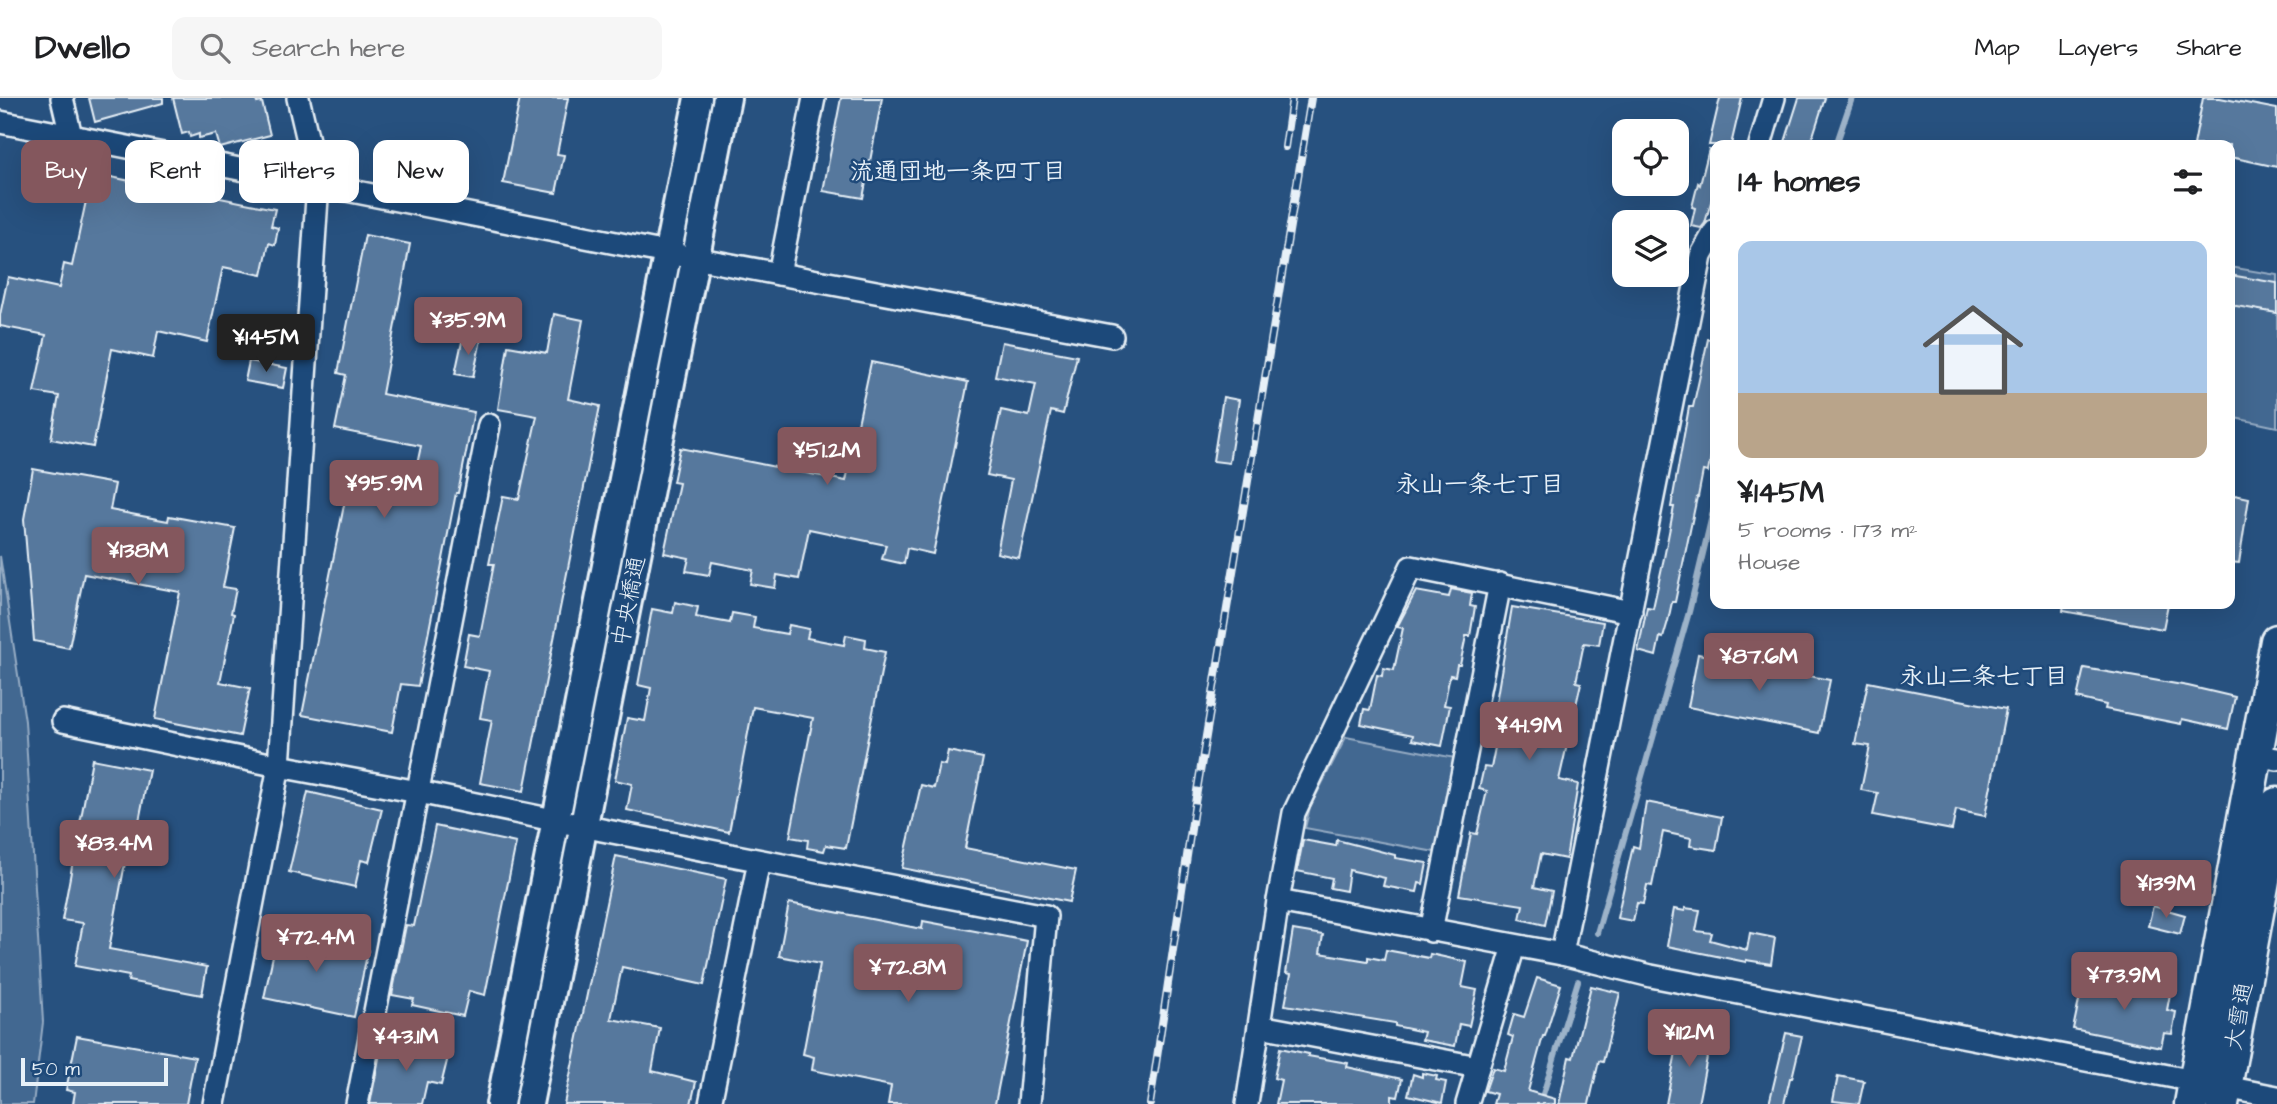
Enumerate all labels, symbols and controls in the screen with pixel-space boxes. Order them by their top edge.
search box [172,17,662,80]
text: Dwello [35,25,130,71]
icon: search [196,29,234,67]
text: Search here [252,30,405,66]
text: Map [1975,31,2020,65]
text: Layers [2058,31,2138,65]
text: Share [2176,31,2242,65]
map controls [1612,119,1689,287]
button: locate [1612,119,1689,196]
chip: Buy [21,140,111,203]
chip: Rent [125,140,225,203]
chip: Filters [239,140,359,203]
chip: New [373,140,469,203]
district label: 流通団地一条四丁目 [850,155,1066,189]
text: 14 homes [1738,161,1861,203]
icon: filters [2169,163,2207,201]
button: layers [1612,210,1689,287]
icon: home [1910,287,2036,413]
pin: ¥35.9M [411,298,525,357]
text: ¥35.9M [430,304,506,336]
pin: ¥145M [217,314,315,374]
text: ¥145M [233,321,299,353]
pin: ¥51.2M [770,428,884,487]
text: ¥51.2M [794,434,860,466]
pin: ¥95.9M [327,460,441,520]
text: ¥95.9M [345,467,423,499]
district label: 永山一条七丁目 [1396,468,1564,502]
text: ¥145M [1738,472,1824,514]
text: 5 rooms · 173 m² [1738,514,1918,546]
pin: ¥138M [89,528,187,587]
text: ¥138M [108,534,168,566]
text: House [1738,546,1801,578]
street label: 中央橋通 [604,553,653,649]
pin: ¥87.6M [1702,634,1816,693]
text: ¥87.6M [1720,640,1798,672]
district label: 永山二条七丁目 [1900,660,2068,694]
pin: ¥41.9M [1472,702,1586,762]
text: ¥41.9M [1496,709,1562,741]
pin: ¥83.4M [57,820,171,880]
text: ¥83.4M [76,827,152,859]
pin: ¥139M [2117,860,2215,920]
text: ¥139M [2136,867,2196,899]
pin: ¥72.4M [259,914,373,974]
text: ¥72.4M [277,921,355,953]
pin: ¥72.8M [851,944,965,1004]
text: ¥72.8M [870,951,946,983]
pin: ¥73.9M [2067,953,2181,1012]
text: ¥73.9M [2087,959,2161,991]
street label: 大雪通 [2217,979,2261,1053]
pin: ¥112M [1640,1010,1738,1069]
pin: ¥43.1M [349,1014,463,1073]
text: ¥112M [1664,1016,1714,1048]
text: ¥43.1M [374,1020,438,1052]
scale bar [21,1055,168,1087]
text: 50 m [32,1056,80,1083]

